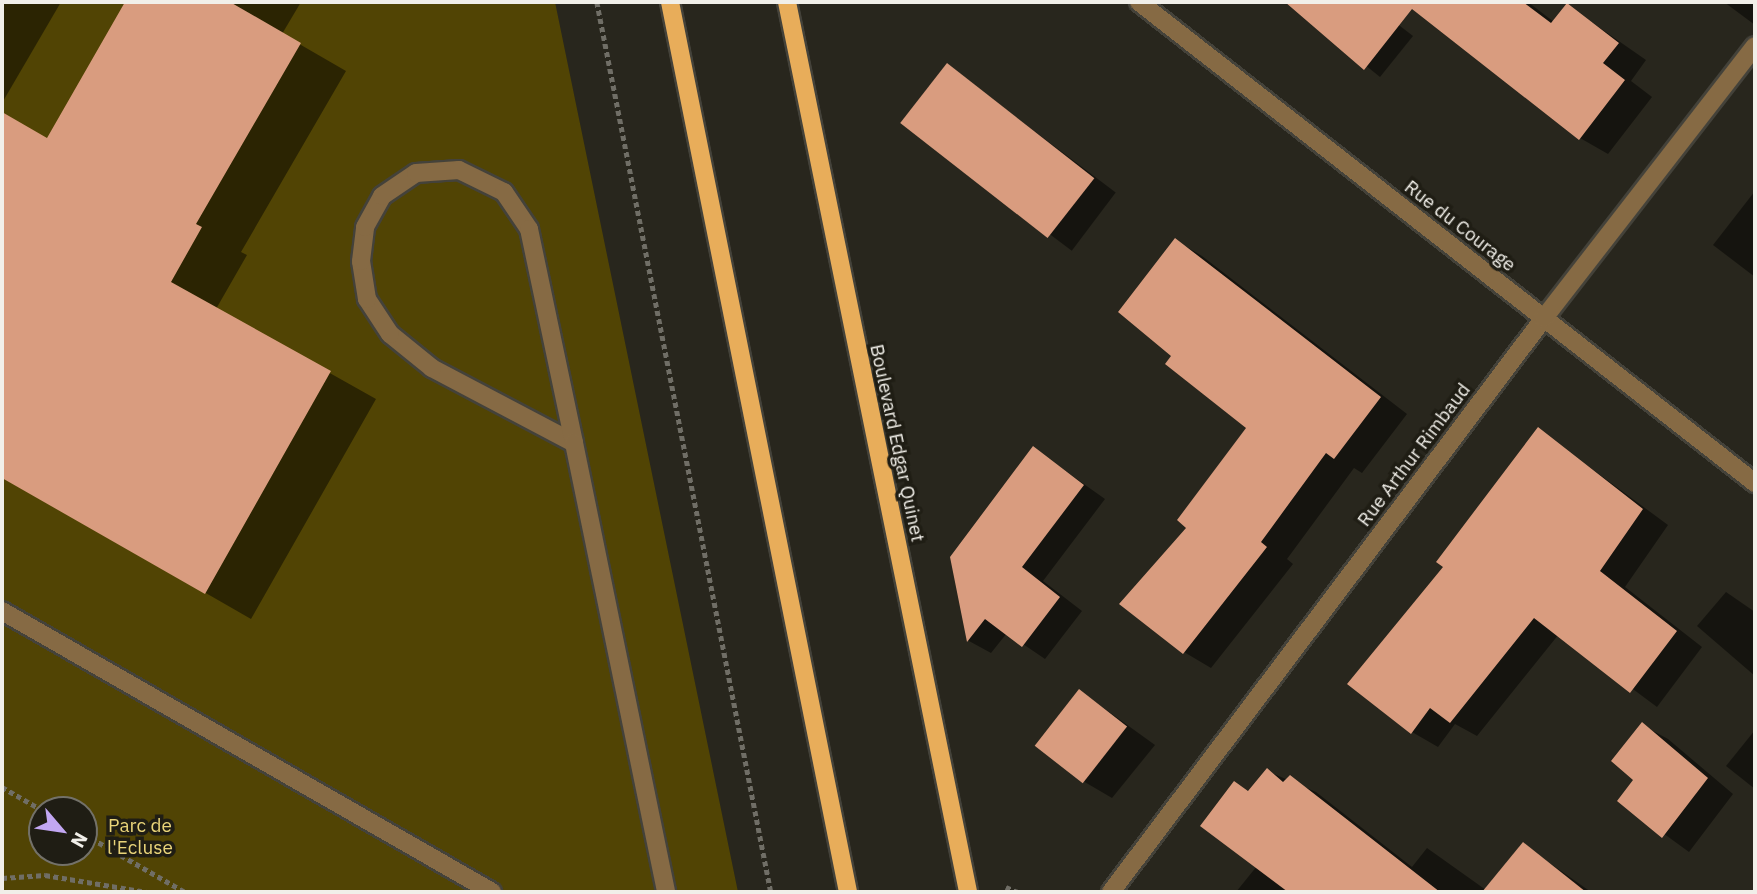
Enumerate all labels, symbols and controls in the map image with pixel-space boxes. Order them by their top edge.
street label: Rue du Courage [1400,176,1520,276]
street label: Boulevard Edgar Quinet [865,342,929,544]
street label: Rue Arthur Rimbaud [1353,379,1475,531]
north arrow [28,796,98,866]
park label: Parc de l'Ecluse [107,815,173,859]
text: N [66,828,93,852]

